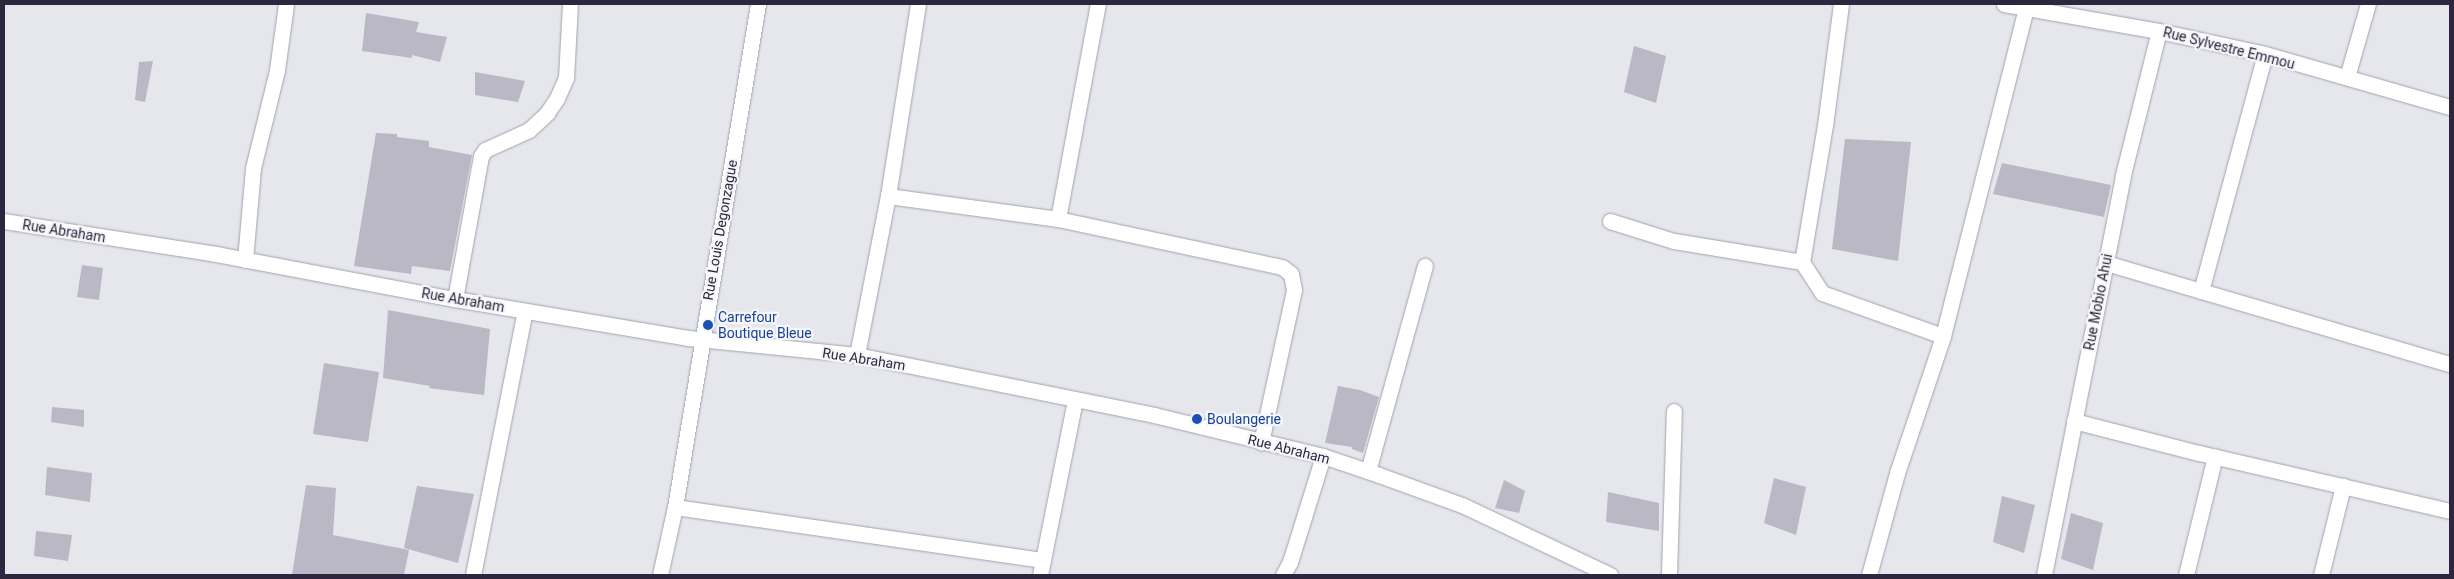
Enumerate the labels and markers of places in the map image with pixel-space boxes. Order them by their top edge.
place label: Carrefour Boutique Bleue [718,309,812,342]
marker: Carrefour Boutique Bleue [702,319,714,331]
place label: Boulangerie [1207,411,1281,427]
marker: Boulangerie [1191,413,1203,425]

